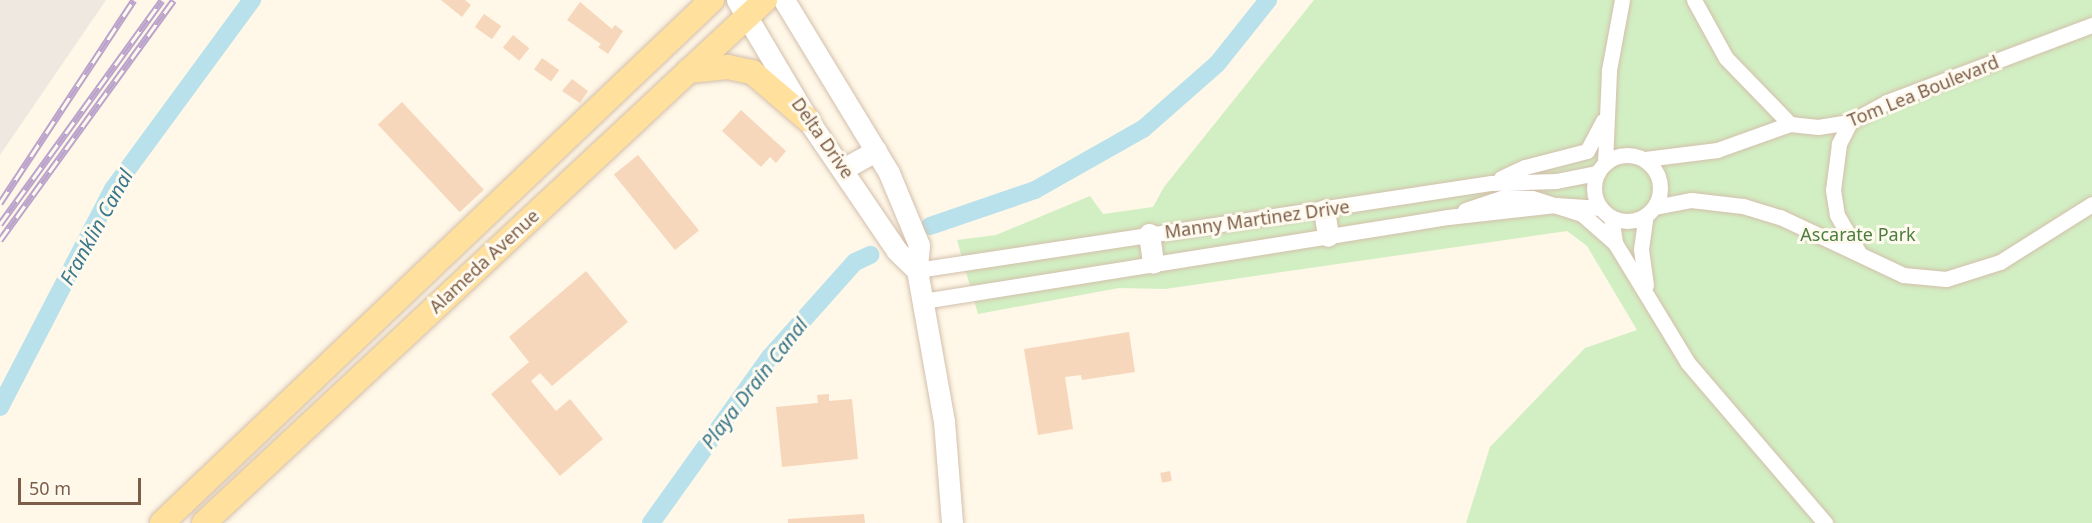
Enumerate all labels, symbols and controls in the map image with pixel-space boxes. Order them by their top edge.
street label: Tom Lea Boulevard [1844,51,2002,131]
street label: Delta Drive [787,93,859,183]
water label: Franklin Canal [54,165,138,289]
street label: Manny Martinez Drive [1163,195,1351,243]
street label: Alameda Avenue [425,205,543,317]
park label: Ascarate Park [1800,223,1916,245]
water label: Playa Drain Canal [696,313,812,453]
scale bar [21,466,144,504]
text: 50 m [29,476,71,500]

